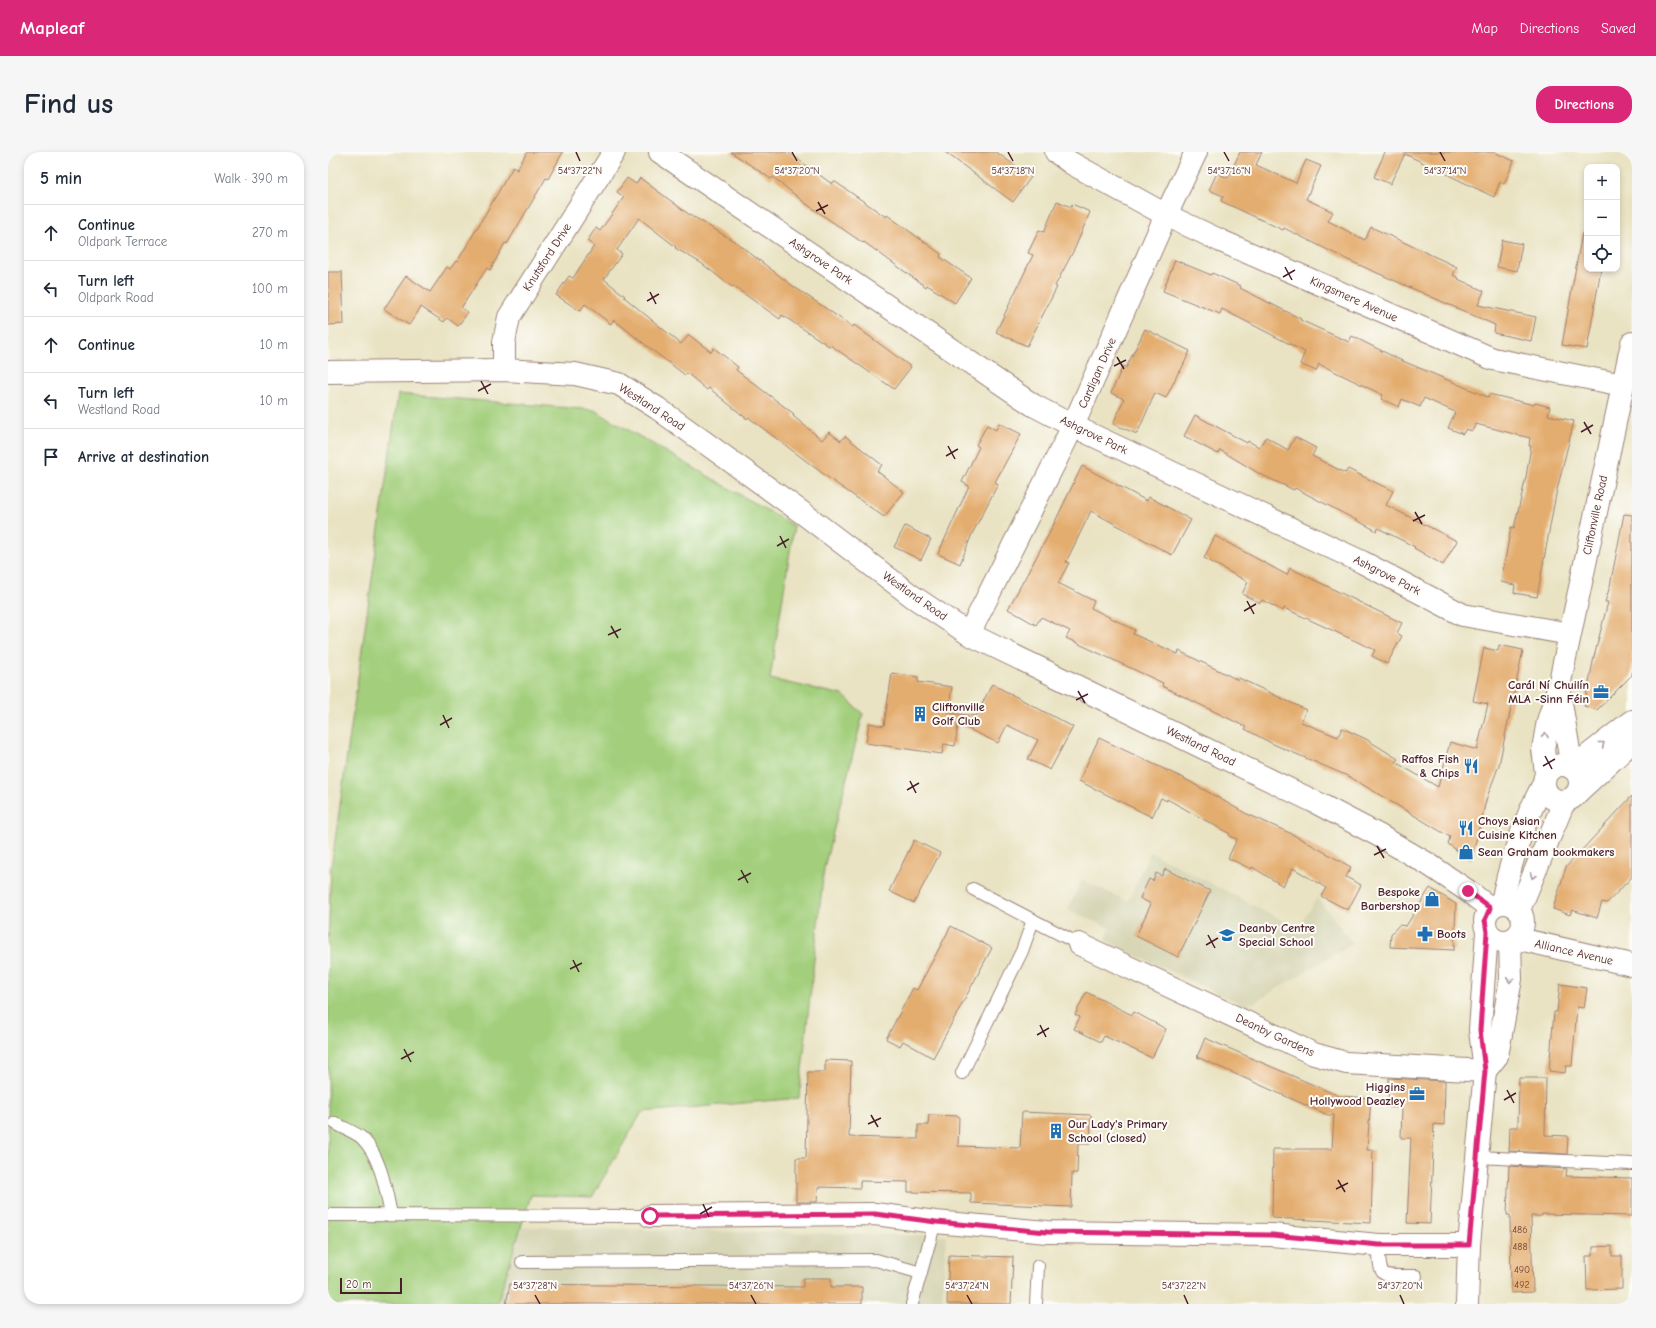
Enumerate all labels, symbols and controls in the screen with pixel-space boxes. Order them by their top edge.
text: Mapleaf [20,17,84,39]
text: Map [1471,20,1498,37]
text: Directions [1520,20,1579,37]
text: Saved [1601,20,1636,37]
button: Directions [1536,86,1632,123]
text: Find us [24,88,113,120]
map controls [1584,164,1620,272]
button: + [1584,164,1620,200]
text: 54°37'22"N [558,165,602,177]
text: 54°37'20"N [774,165,820,177]
text: 54°37'18"N [992,165,1034,177]
text: 54°37'16"N [1207,165,1251,177]
text: 54°37'14"N [1424,165,1466,177]
text: 5 min [40,169,82,188]
text: Walk · 390 m [214,171,288,186]
button: − [1584,200,1620,236]
text: Continue [78,216,135,234]
street label: Knutsford Drive [520,220,574,294]
icon: ahead [40,222,62,244]
text: 270 m [252,225,288,240]
text: Oldpark Terrace [78,234,167,249]
street label: Ashgrove Park [787,235,855,287]
button: locate [1584,236,1620,272]
text: Turn left [78,272,134,290]
street label: Kingsmere Avenue [1308,273,1400,325]
icon: left [40,278,62,300]
text: 100 m [252,281,288,296]
text: Oldpark Road [78,290,154,305]
icon: ahead [40,334,62,356]
street label: Cardigan Drive [1075,335,1119,411]
text: Continue [78,336,135,354]
text: 10 m [260,337,288,352]
street label: Westland Road [616,380,688,434]
text: Turn left [78,384,134,402]
icon: left [40,390,62,412]
text: 10 m [260,393,288,408]
text: Westland Road [78,402,160,417]
street label: Ashgrove Park [1058,413,1130,457]
icon: arrive [40,446,62,468]
text: Arrive at destination [78,448,209,466]
street label: Cliftonville Road [1580,474,1610,556]
street label: Ashgrove Park [1351,552,1423,598]
street label: Westland Road [880,569,950,623]
place label: Carál Ní Chuilín MLA -Sinn Féin [1508,678,1589,706]
office icon: Carál Ní Chuilín MLA -Sinn Féin [1592,683,1610,701]
place label: Cliftonville Golf Club [932,700,985,728]
building icon: Cliftonville Golf Club [911,705,929,723]
street label: Westland Road [1164,723,1238,769]
one-way arrow [1540,732,1549,738]
one-way arrow [1597,742,1604,749]
place label: Raffos Fish & Chips [1402,752,1459,780]
restaurant icon: Raffos Fish & Chips [1462,757,1480,775]
place label: Choys Asian Cuisine Kitchen [1478,814,1557,842]
restaurant icon: Choys Asian Cuisine Kitchen [1457,819,1475,837]
shop icon: Sean Graham bookmakers [1457,843,1475,861]
place label: Sean Graham bookmakers [1478,845,1614,859]
one-way arrow [1530,872,1538,880]
route end [1459,882,1477,900]
place label: Bespoke Barbershop [1361,885,1420,913]
shop icon: Bespoke Barbershop [1423,890,1441,908]
place label: Deanby Centre Special School [1239,921,1315,949]
pharmacy icon: Boots [1416,925,1434,943]
school or university icon: Deanby Centre Special School [1218,926,1236,944]
place label: Boots [1437,927,1466,941]
street label: Alliance Avenue [1533,936,1615,968]
one-way arrow [1505,977,1514,983]
street label: Deanby Gardens [1233,1011,1317,1059]
place label: Higgins Hollywood Deazley [1310,1080,1405,1108]
office icon: Higgins Hollywood Deazley [1408,1085,1426,1103]
place label: Our Lady's Primary School (closed) [1068,1117,1168,1145]
building icon: Our Lady's Primary School (closed) [1047,1122,1065,1140]
route start [641,1207,659,1225]
house number: 486 [1512,1224,1528,1236]
house number: 488 [1512,1241,1528,1253]
house number: 490 [1514,1264,1530,1276]
scale bar [340,1276,402,1295]
text: 20 m [346,1278,371,1291]
house number: 492 [1514,1279,1530,1291]
text: 54°37'28"N [513,1280,557,1292]
text: 54°37'26"N [729,1280,773,1292]
text: 54°37'24"N [945,1280,989,1292]
text: 54°37'22"N [1162,1280,1206,1292]
text: 54°37'20"N [1377,1280,1423,1292]

